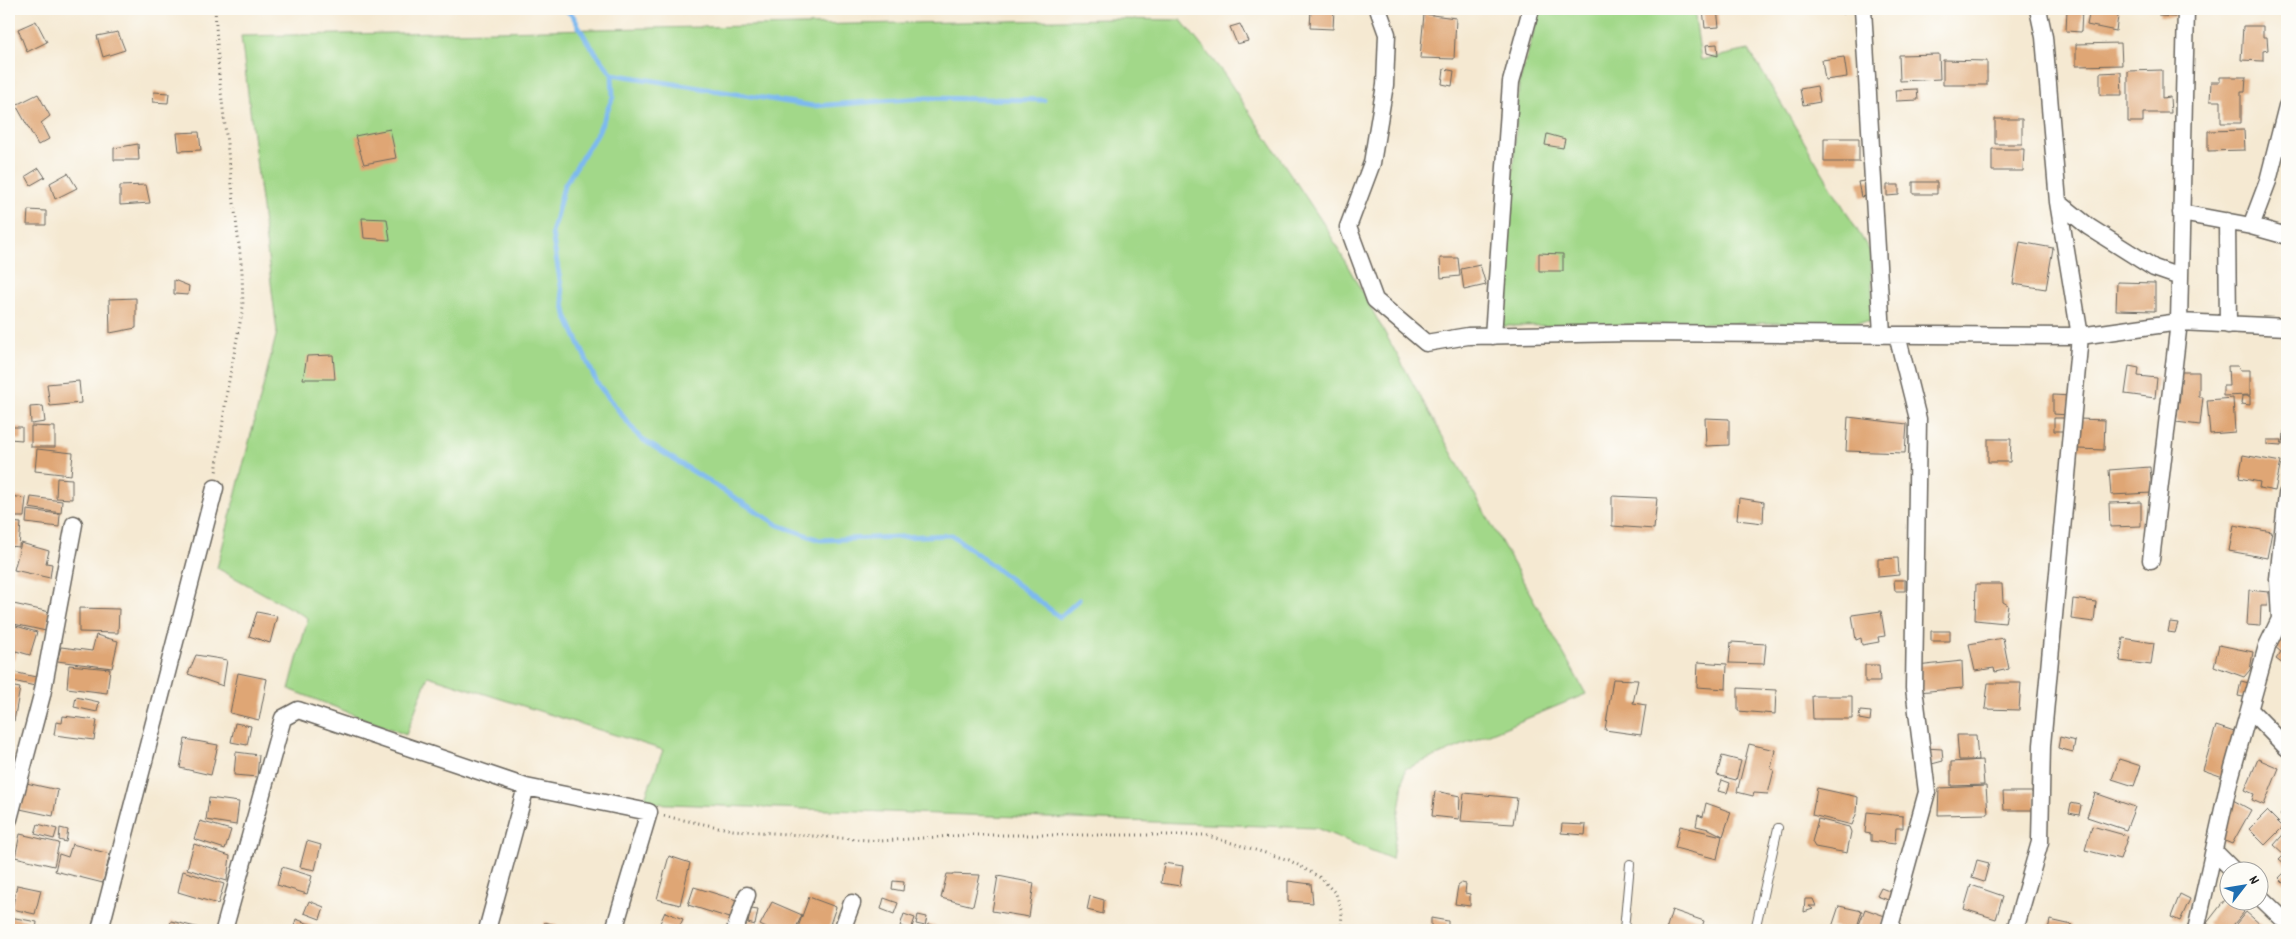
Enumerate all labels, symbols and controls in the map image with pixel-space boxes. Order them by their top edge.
north arrow [2218,862,2268,912]
text: N [2243,872,2264,889]

